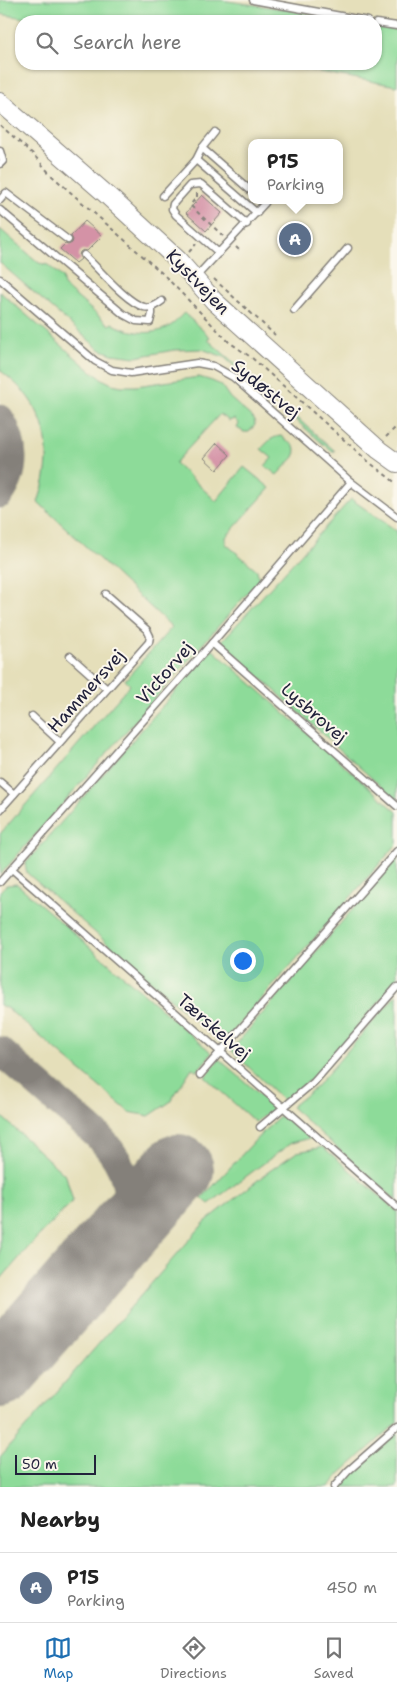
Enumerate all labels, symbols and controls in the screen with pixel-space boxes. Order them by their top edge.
search box [15,15,382,70]
icon: search [33,29,61,57]
text: Search here [73,30,182,55]
popup [248,139,343,204]
text: P15 [267,149,299,174]
text: Parking [267,174,324,195]
pin: A [279,220,311,258]
street label: Kystvejen [161,244,235,320]
street label: Sydøstvej [226,354,306,424]
street label: Victorvej [131,636,199,710]
street label: Hammersvej [42,644,130,738]
street label: Lysbrovej [276,677,352,749]
your location [230,948,256,974]
street label: Tærskelvej [172,988,256,1066]
scale bar [15,1452,96,1475]
text: 50 m [22,1455,57,1473]
text: Nearby [20,1506,100,1534]
text: P15 [67,1565,99,1590]
text: A [30,1577,42,1598]
text: 450 m [326,1577,377,1598]
text: Parking [67,1590,125,1611]
tab: Map [43,1634,73,1682]
tab: Directions [160,1634,227,1682]
tab: Saved [314,1634,354,1682]

